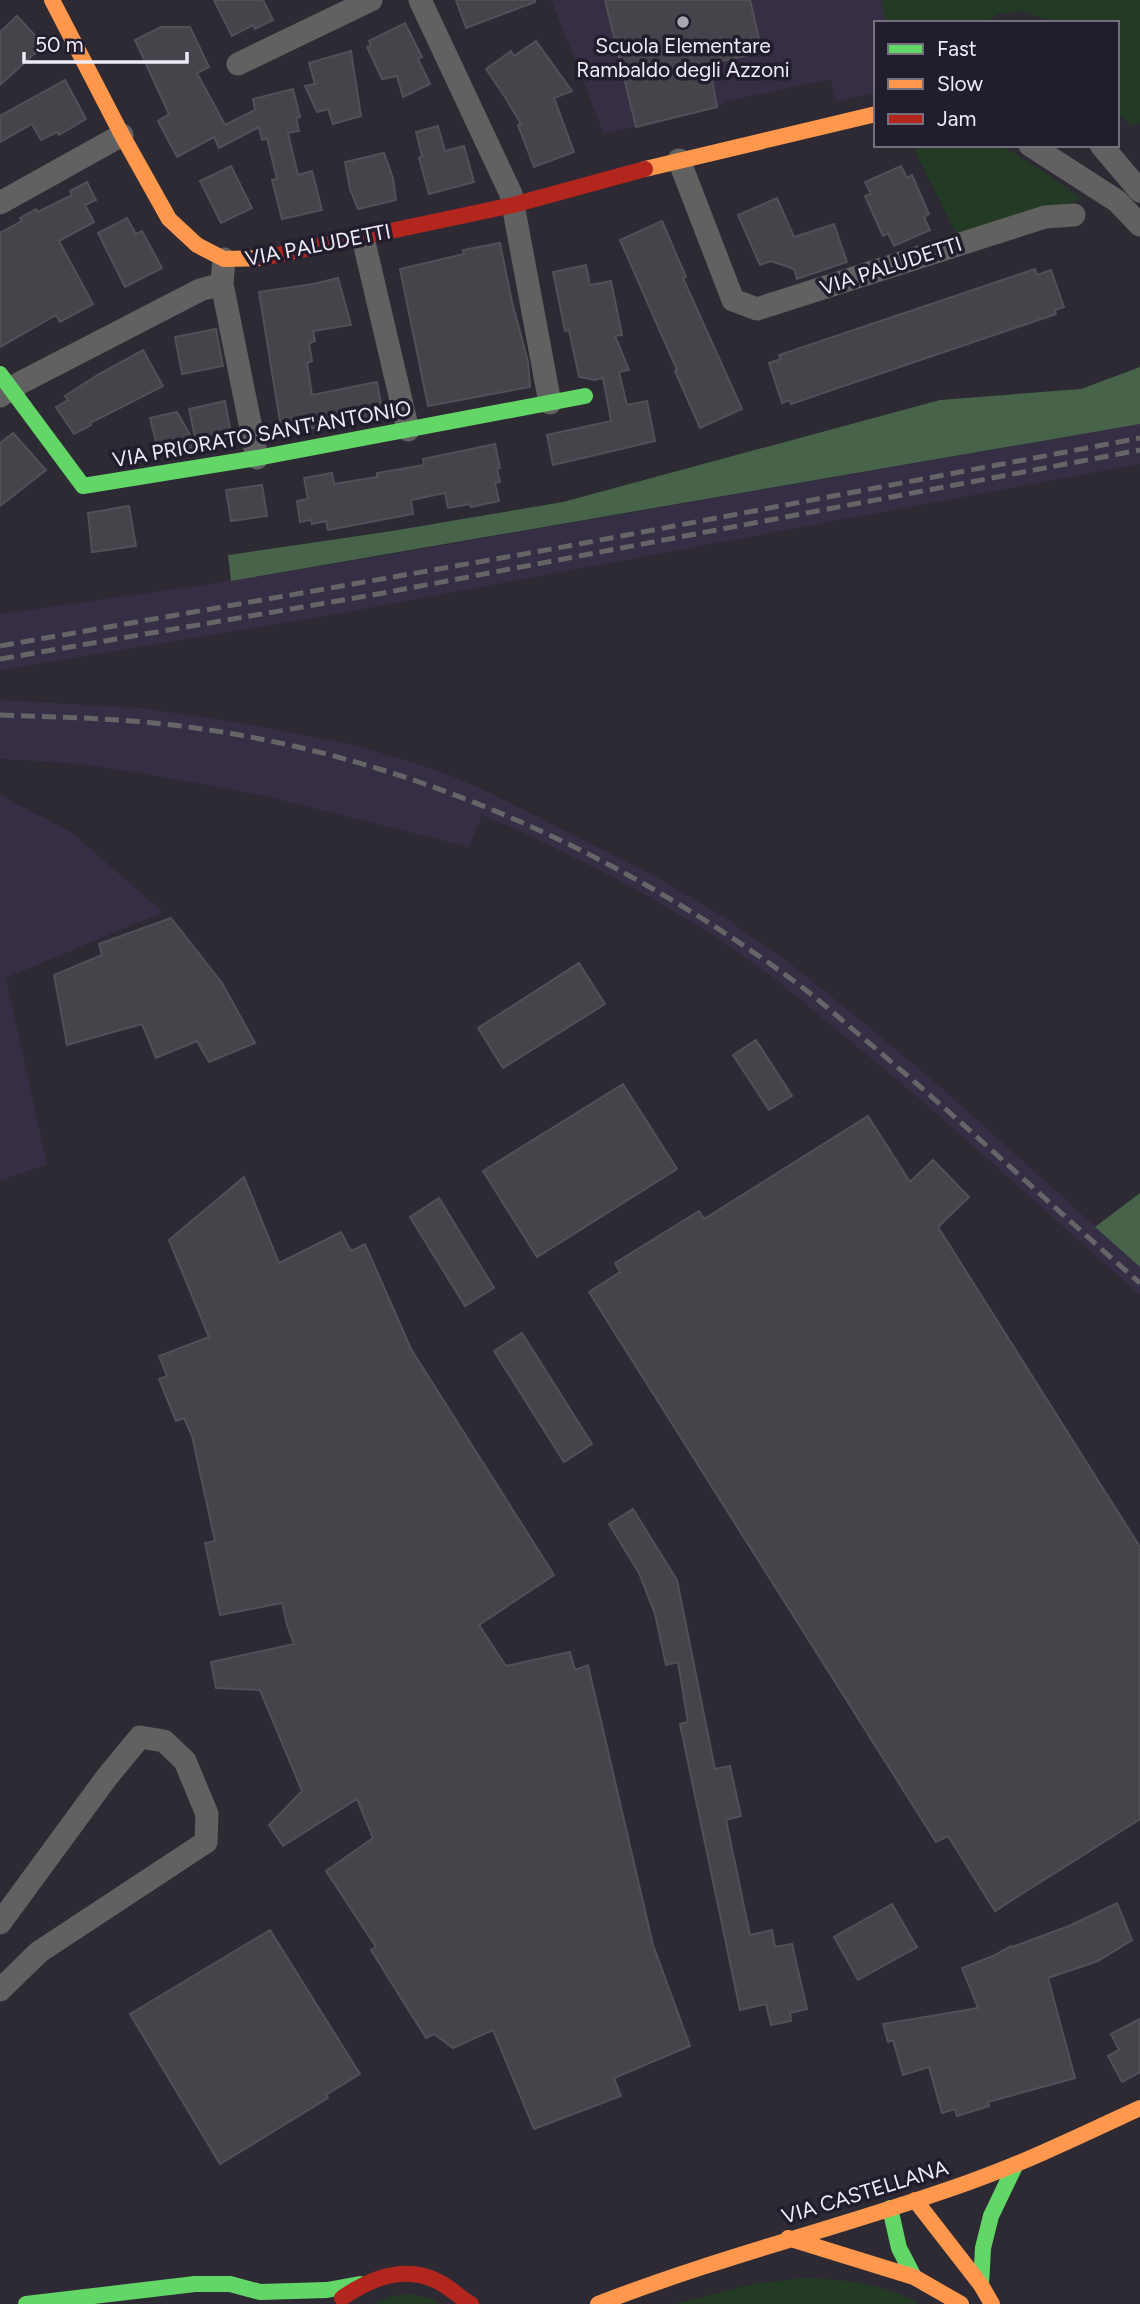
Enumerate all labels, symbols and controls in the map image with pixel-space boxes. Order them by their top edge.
marker: Scuola Elementare Rambaldo degli Azzoni [675,14,691,30]
scale bar [24,21,187,65]
legend [874,21,1119,147]
text: 50 m [35,32,84,57]
place label: Scuola Elementare Rambaldo degli Azzoni [576,33,790,82]
text: Fast [937,36,977,61]
text: Slow [937,71,983,96]
text: Jam [937,106,976,131]
street label: VIA PALUDETTI [243,218,393,271]
street label: VIA PALUDETTI [817,231,965,300]
street label: VIA PRIORATO SANT'ANTONIO [111,395,413,472]
street label: VIA CASTELLANA [779,2154,951,2229]

